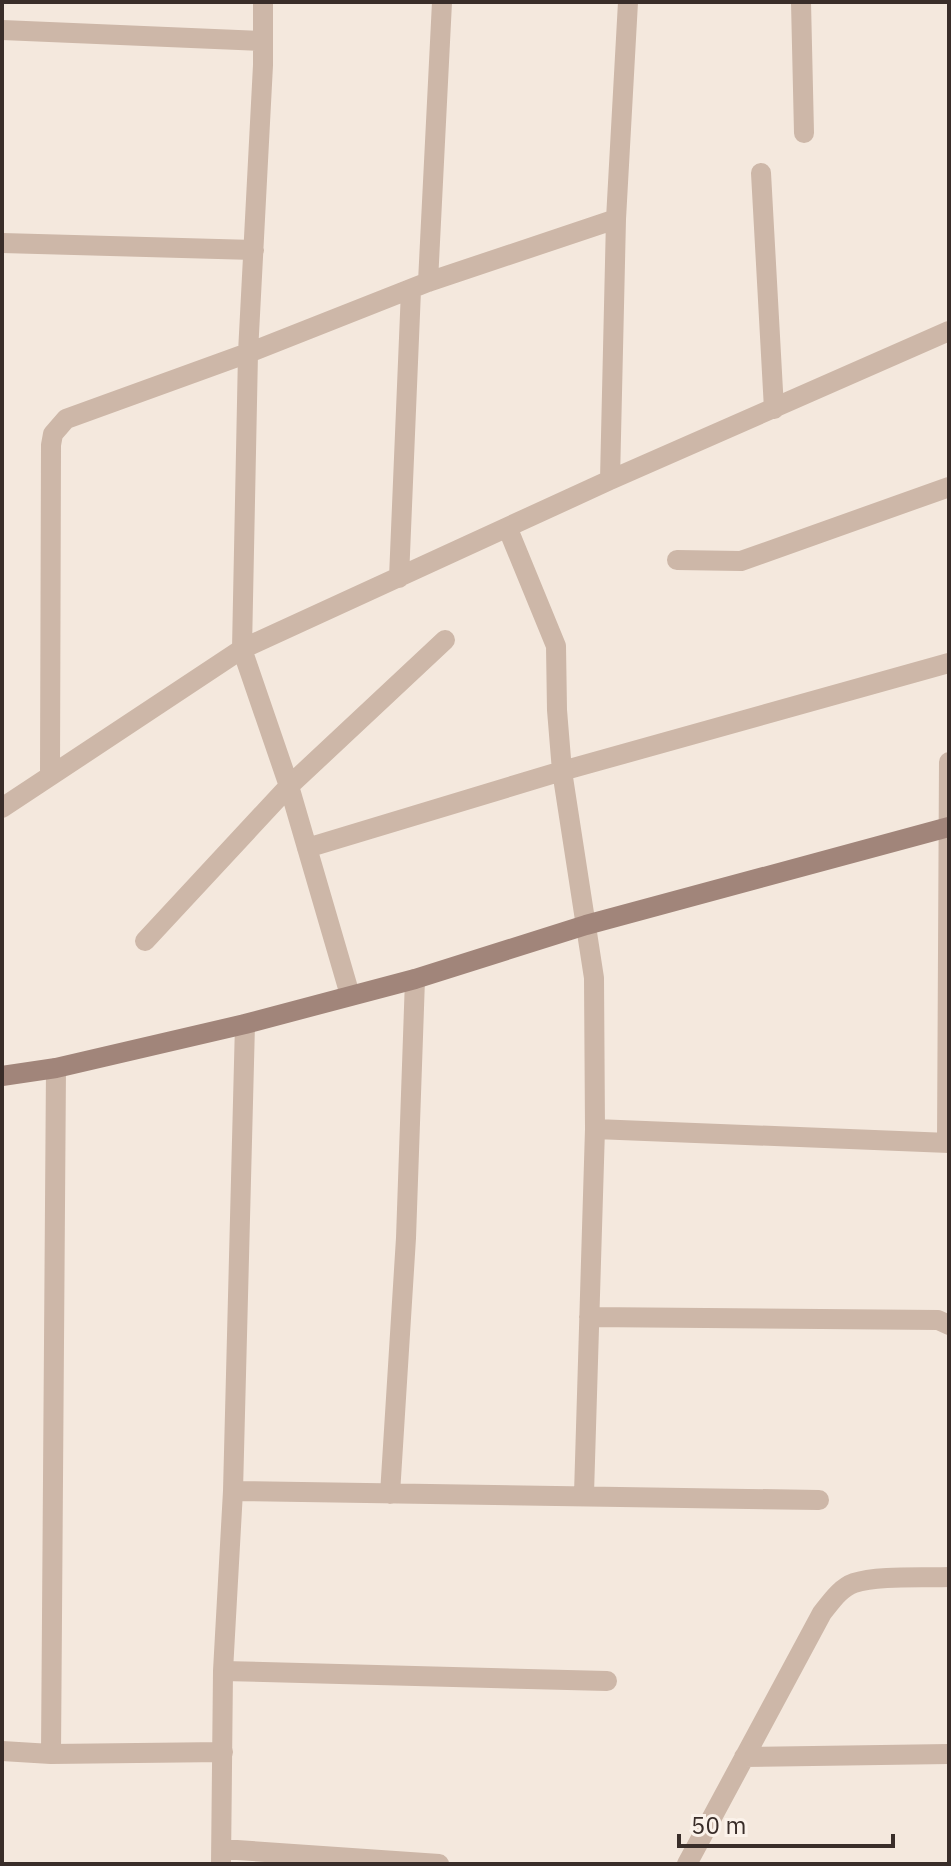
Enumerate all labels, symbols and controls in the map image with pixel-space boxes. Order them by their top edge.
scale bar [679,1798,893,1848]
text: 50 m [691,1809,746,1841]

